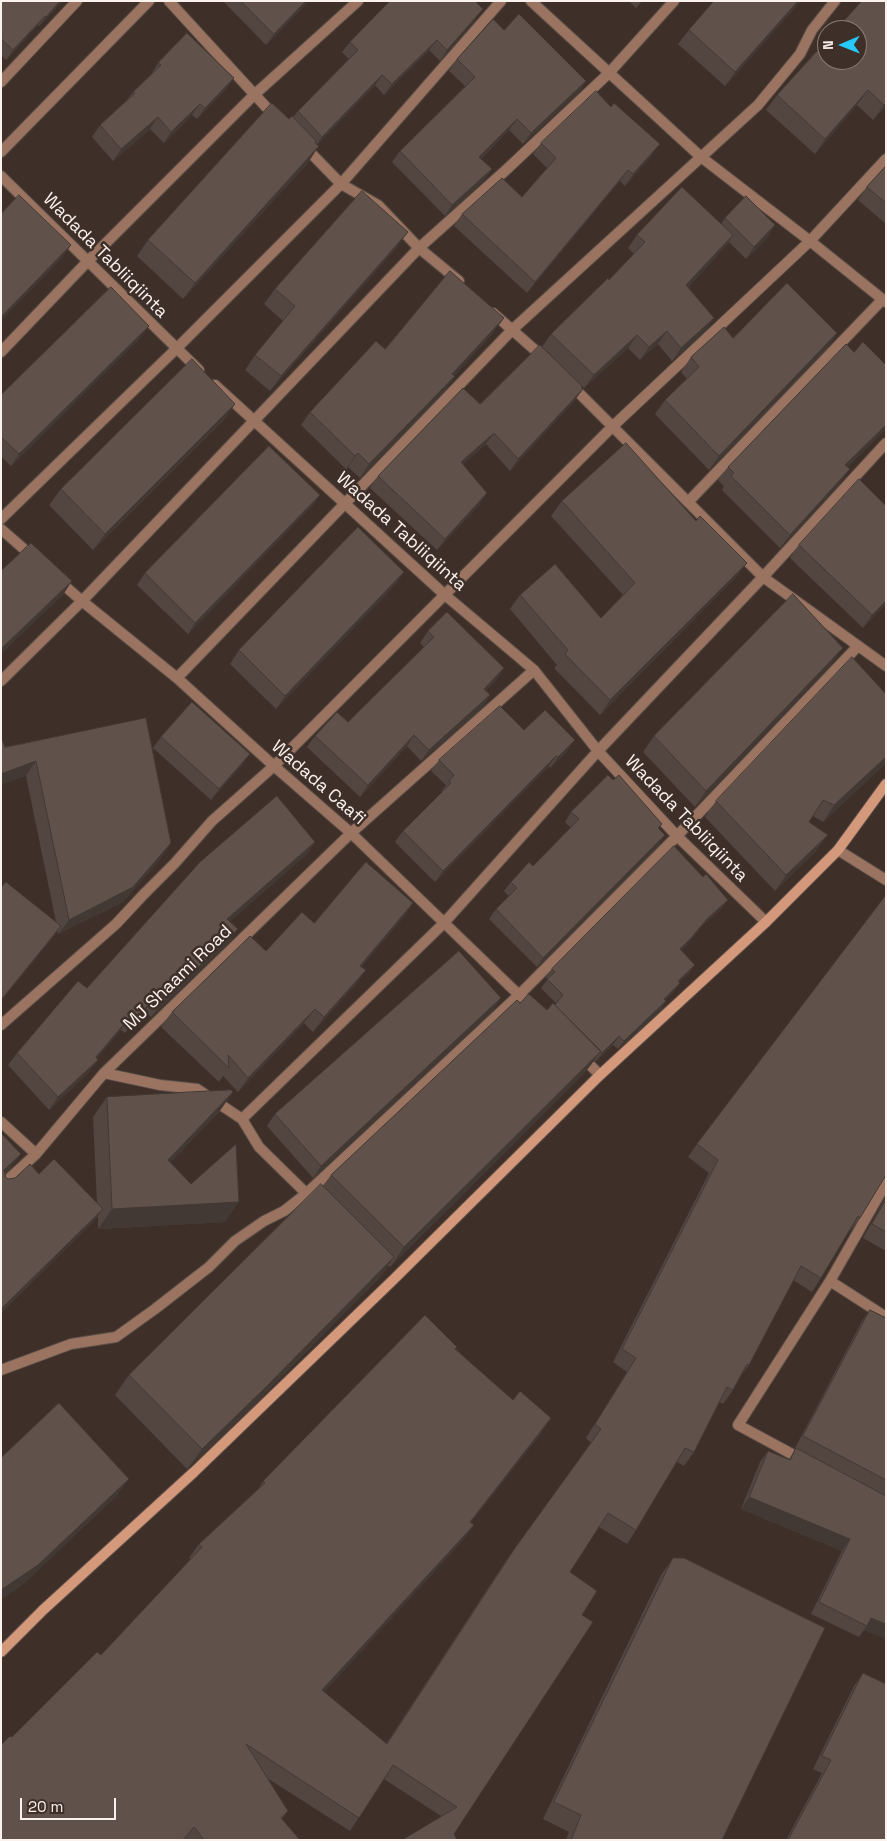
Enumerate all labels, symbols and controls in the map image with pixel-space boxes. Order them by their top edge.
north arrow [817,20,867,70]
text: N [819,40,837,50]
street label: Wadada Tabliiqiinta [38,189,172,323]
street label: Wadada Tabliiqiinta [331,468,471,596]
street label: Wadada Caafi [267,736,369,830]
street label: Wadada Tabliiqiinta [620,751,752,887]
street label: MJ Shaami Road [119,921,237,1035]
scale bar [22,1788,119,1820]
text: 20 m [28,1797,63,1816]

